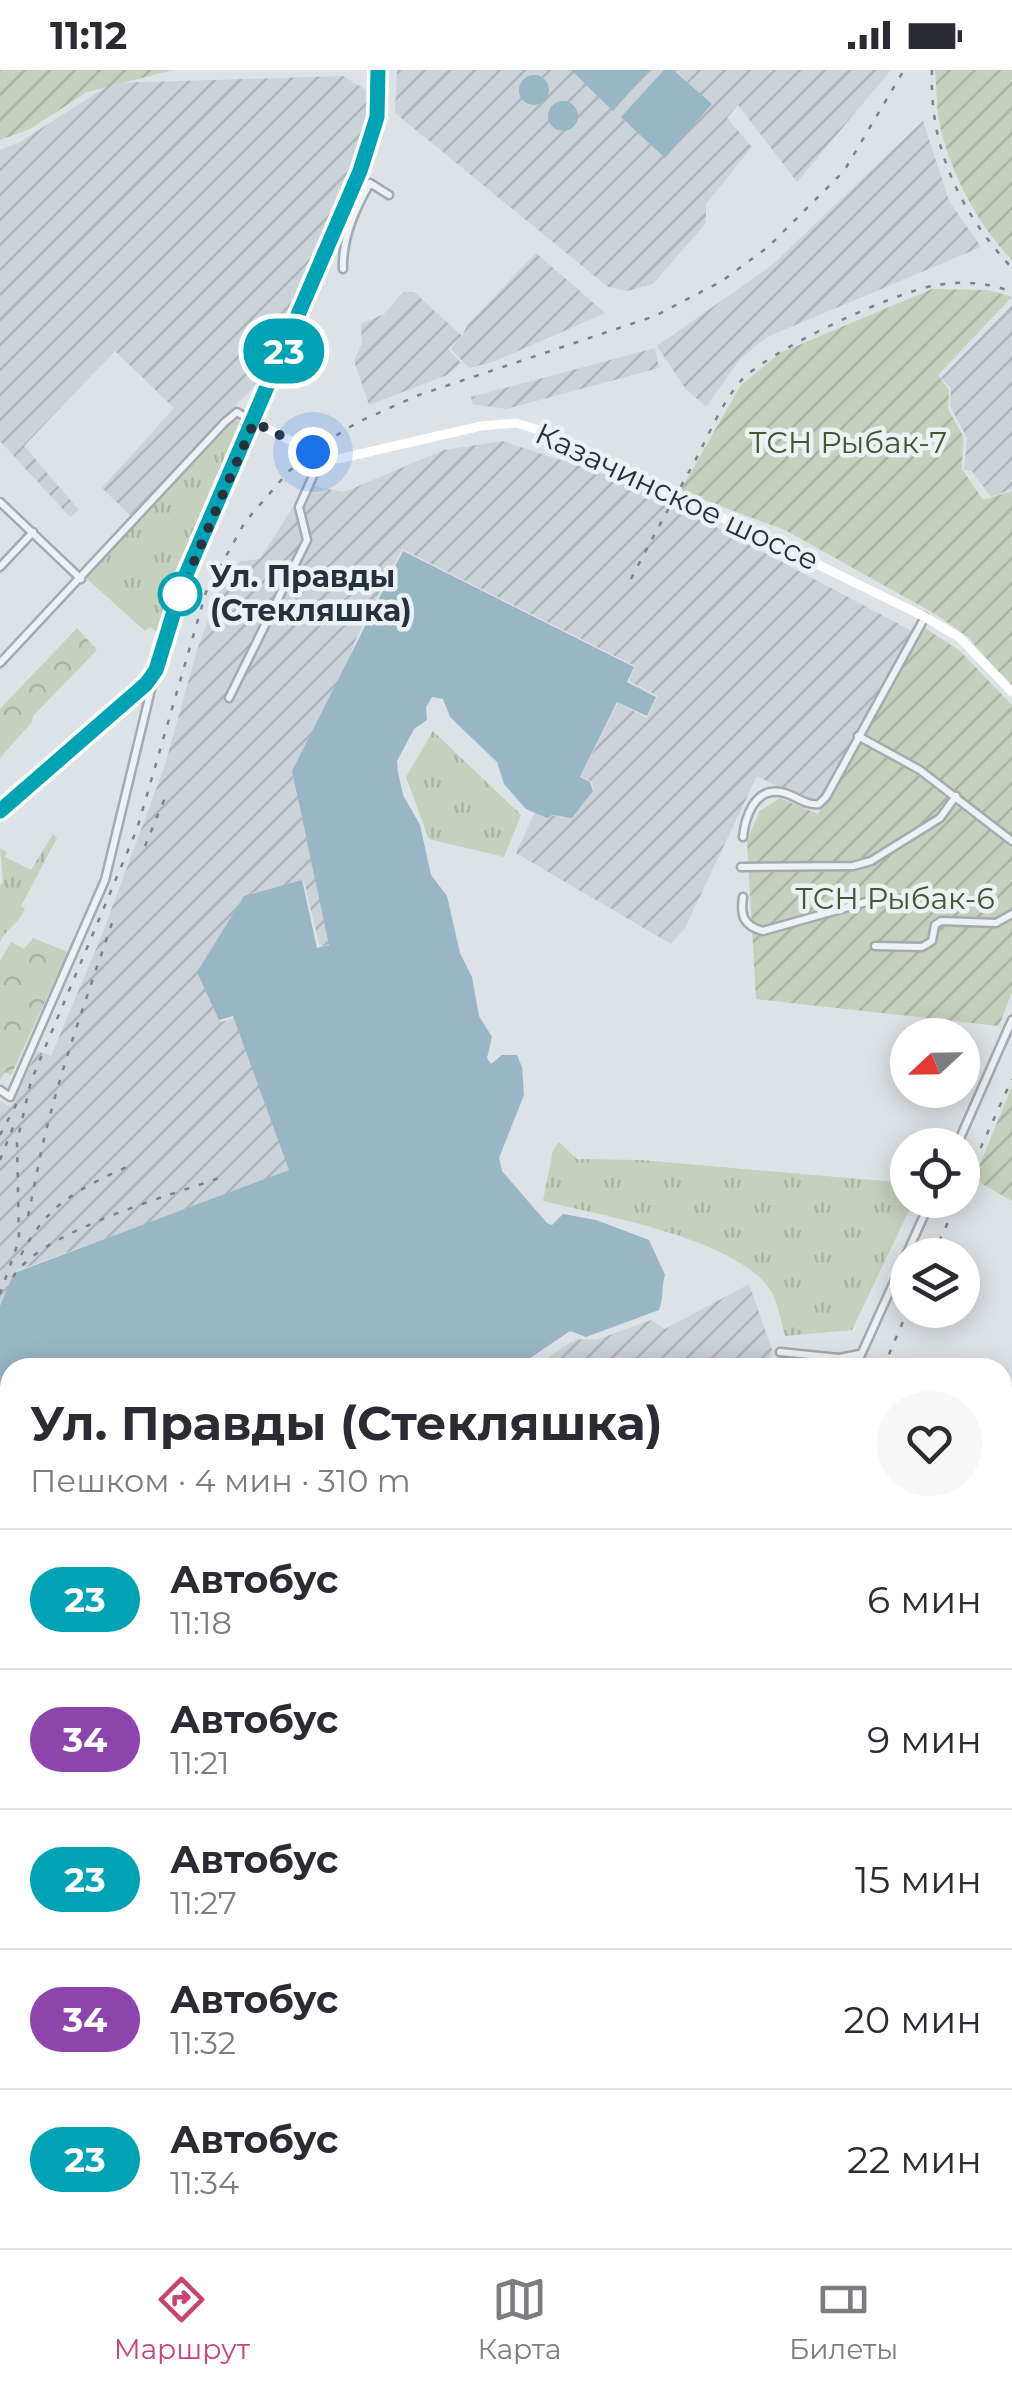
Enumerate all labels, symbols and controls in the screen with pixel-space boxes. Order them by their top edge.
text: 11:12 [50,12,127,59]
line badge: 23 [239,318,329,384]
text: 23 [263,330,305,373]
street label: Казачинское шоссе [530,415,825,578]
park label: ТСН Рыбак-7 [749,424,947,461]
your location [288,427,338,477]
place label: Ул. Правды (Стекляшка) [210,558,412,629]
marker: Ул. Правды (Стекляшка) [159,573,201,615]
park label: ТСН Рыбак-6 [795,880,995,917]
north arrow [890,1018,980,1108]
map controls [890,1018,980,1328]
button: locate [890,1128,980,1218]
button: layers [890,1238,980,1328]
button: heart [877,1391,982,1496]
text: Ул. Правды (Стекляшка) [30,1394,663,1452]
text: Пешком · 4 мин · 310 m [30,1461,411,1500]
text: Автобус [170,1556,339,1603]
text: 6 мин [867,1576,982,1623]
text: 23 [64,1578,106,1621]
text: 11:18 [170,1603,232,1642]
text: Автобус [170,1696,339,1743]
text: 9 мин [867,1716,982,1763]
text: 34 [63,1718,107,1761]
text: 11:21 [170,1743,230,1782]
text: Автобус [170,1836,339,1883]
text: 15 мин [855,1856,982,1903]
text: 23 [64,1858,106,1901]
text: 11:27 [170,1883,237,1922]
text: Автобус [170,1976,339,2023]
text: 20 мин [844,1996,982,2043]
text: 34 [63,1998,107,2041]
text: 11:32 [170,2023,236,2062]
text: Автобус [170,2116,339,2163]
text: 22 мин [847,2136,982,2183]
text: 23 [64,2138,106,2181]
text: 11:34 [170,2163,239,2202]
tab: Маршрут [114,2272,250,2366]
tab: Карта [478,2272,561,2366]
tab: Билеты [789,2272,898,2366]

